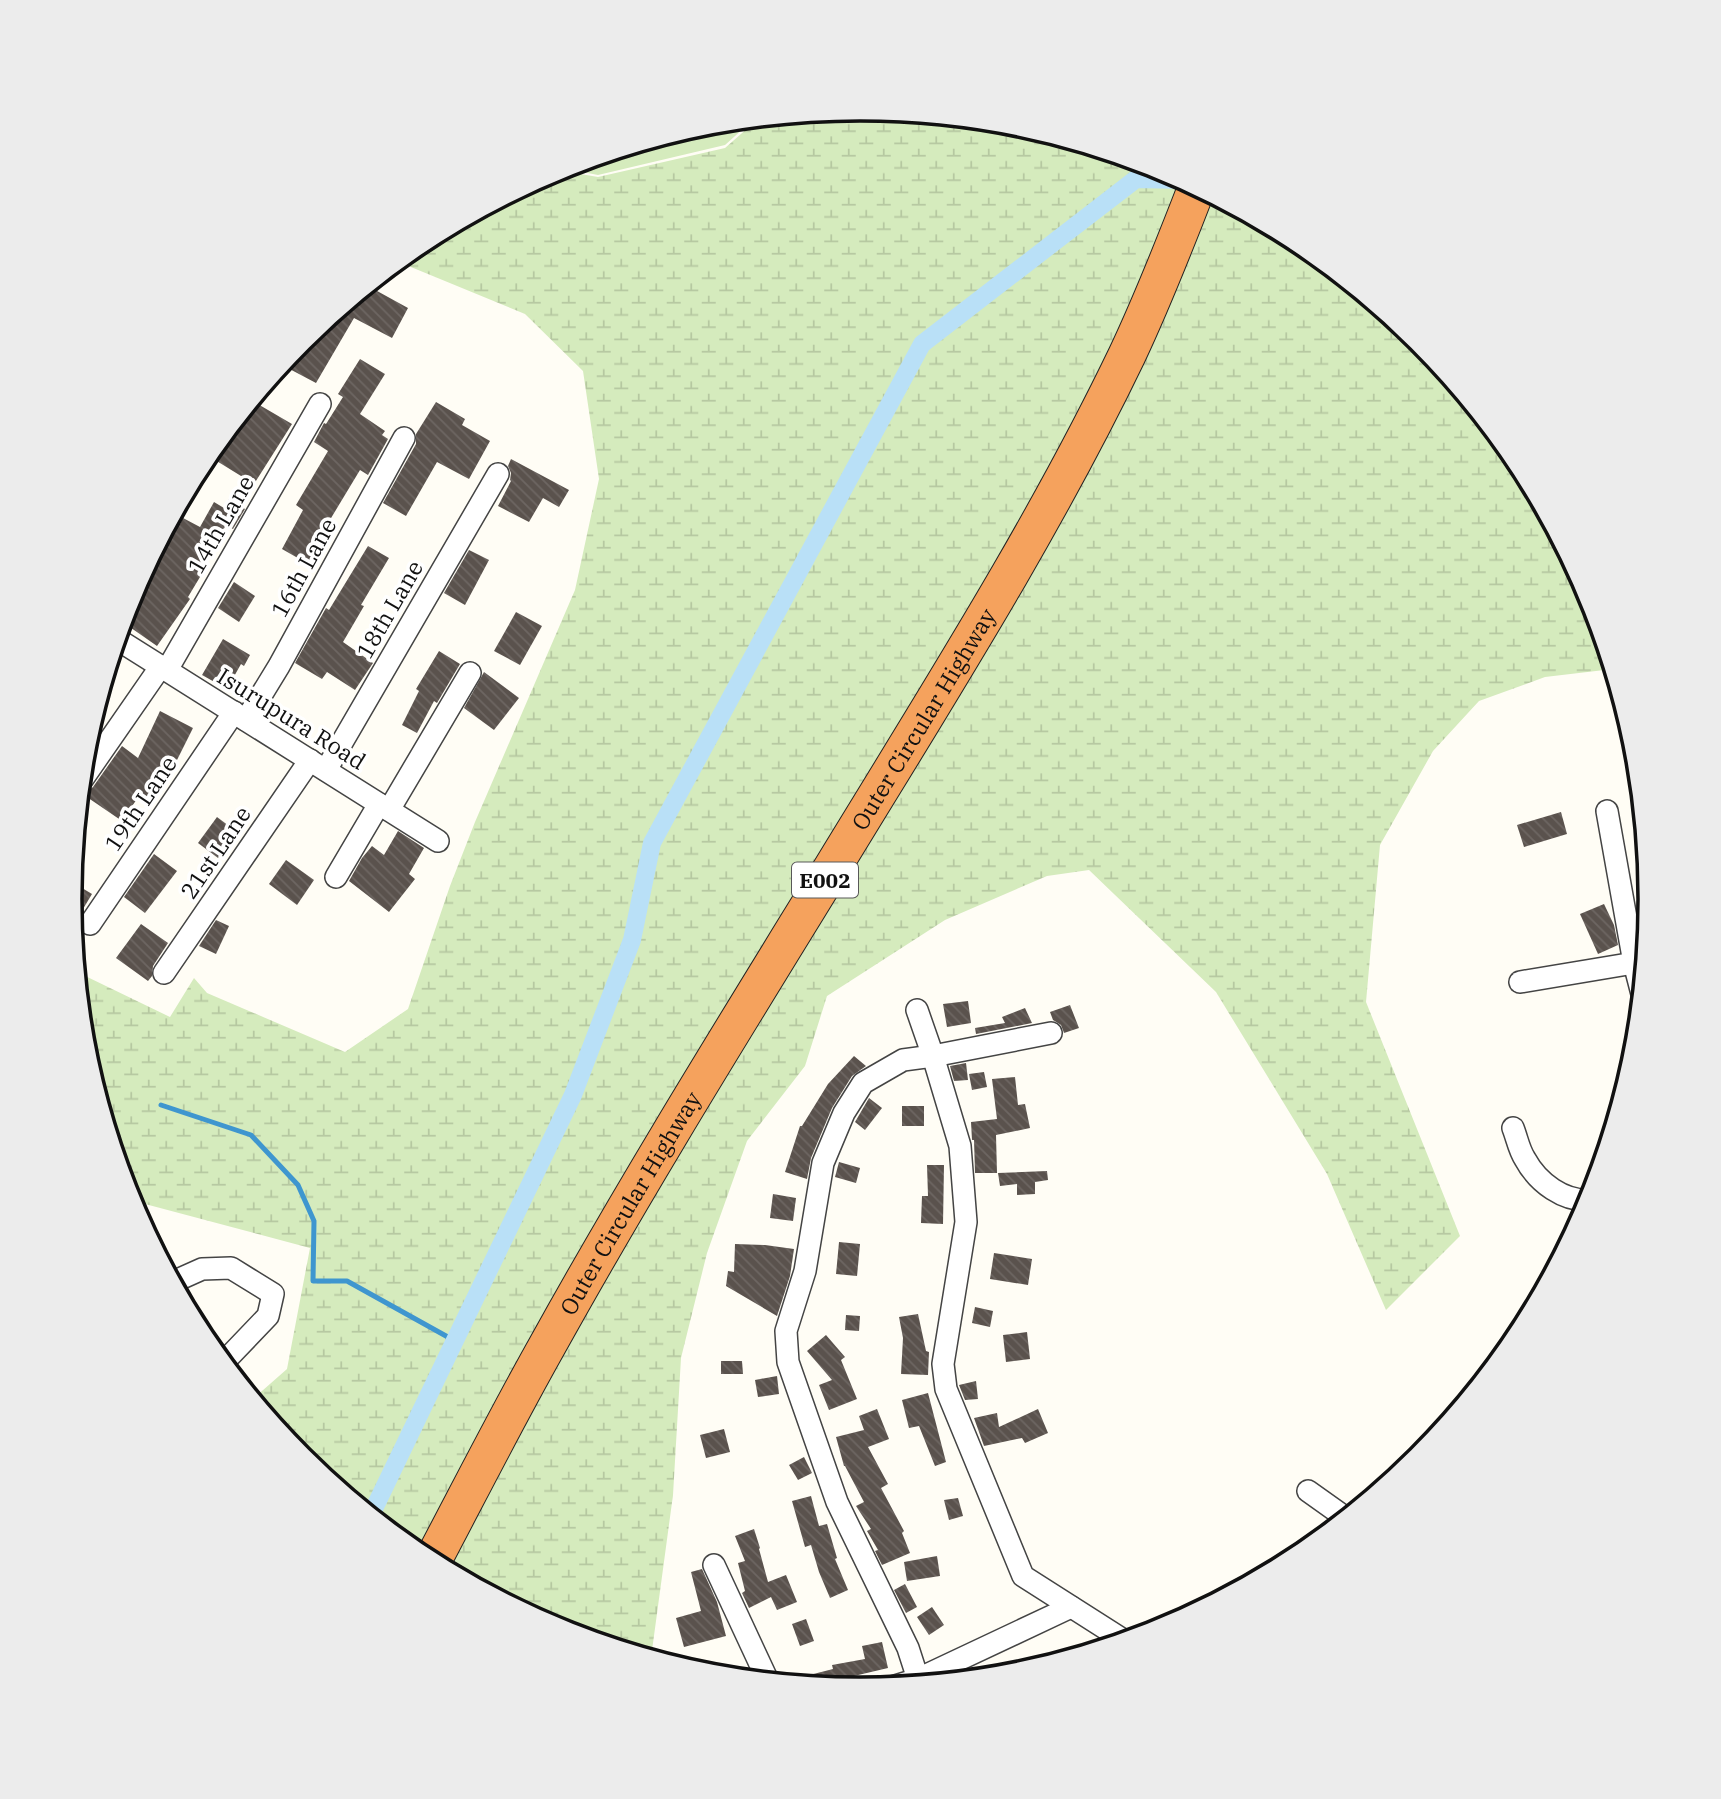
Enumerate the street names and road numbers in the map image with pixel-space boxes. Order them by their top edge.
street label: 14th Lane [180,469,260,579]
street label: 16th Lane [264,512,342,622]
street label: 18th Lane [349,554,429,664]
street label: Outer Circular Highway [844,602,1002,835]
street label: Isurupura Road [212,660,372,776]
street label: 19th Lane [97,750,183,856]
street label: 21st Lane [173,800,257,904]
road number: E002 [792,862,858,898]
street label: Outer Circular Highway [552,1085,708,1320]

